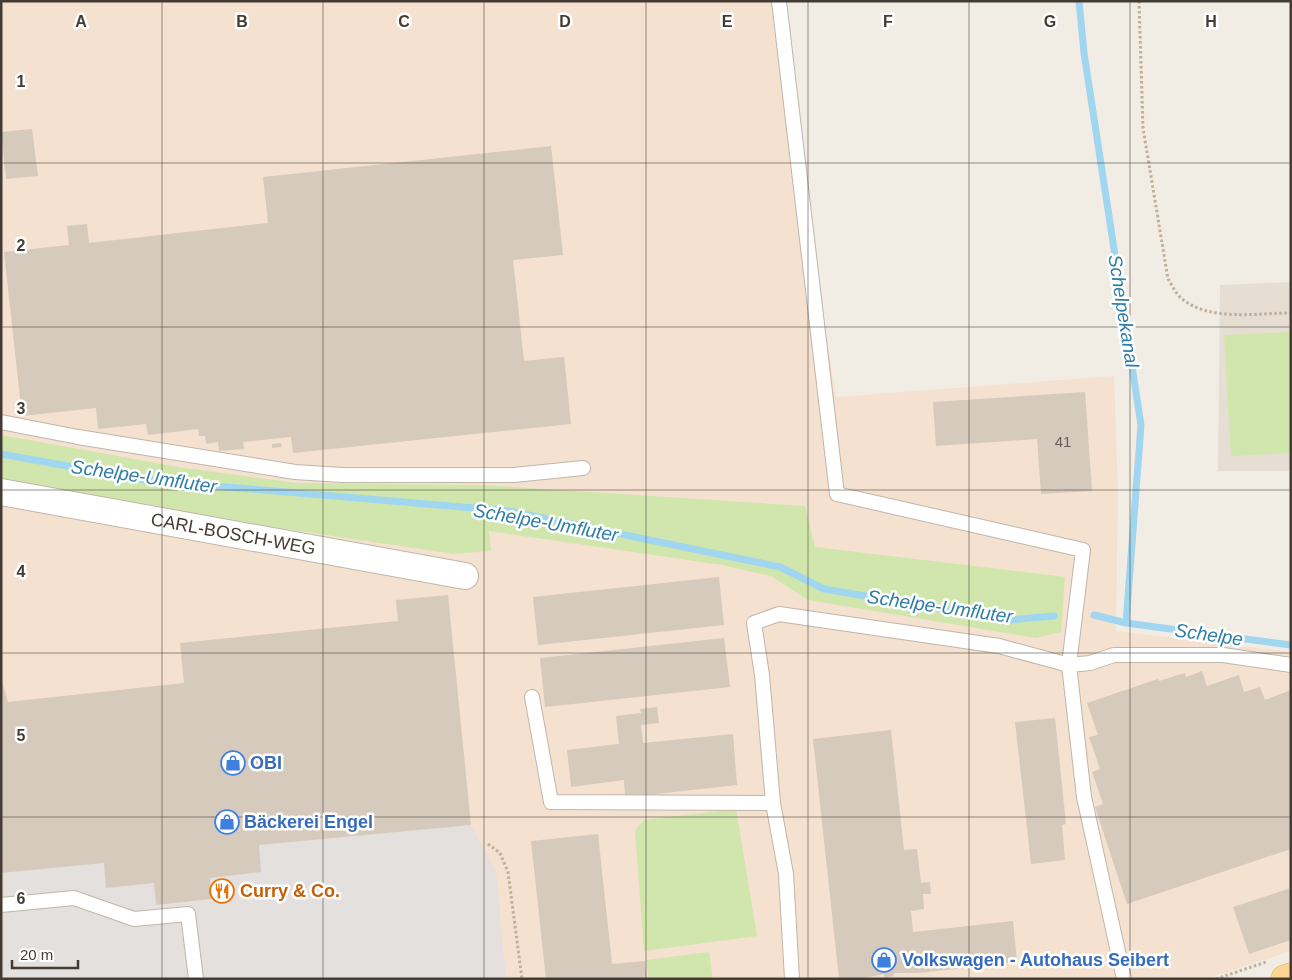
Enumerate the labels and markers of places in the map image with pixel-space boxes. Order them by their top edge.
shop icon: OBI [220,750,246,776]
place label: OBI [250,753,282,773]
shop icon: Bäckerei Engel [214,809,240,835]
place label: Bäckerei Engel [244,812,373,832]
restaurant icon: Curry & Co. [209,878,235,904]
place label: Curry & Co. [240,881,340,901]
shop icon: Volkswagen - Autohaus Seibert [871,947,897,973]
place label: Volkswagen - Autohaus Seibert [902,950,1169,970]

